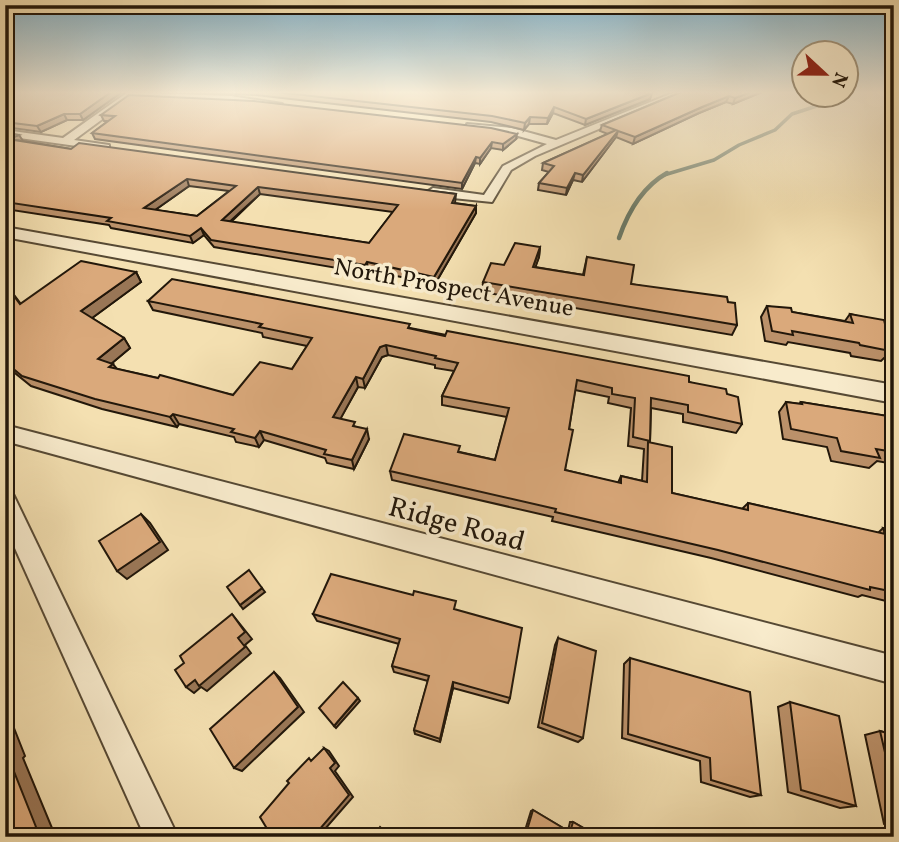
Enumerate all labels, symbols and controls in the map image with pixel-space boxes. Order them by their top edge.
north arrow [790,38,860,108]
text: N [824,68,854,91]
street label: North Prospect Avenue [331,251,576,327]
street label: Ridge Road [384,488,529,562]

